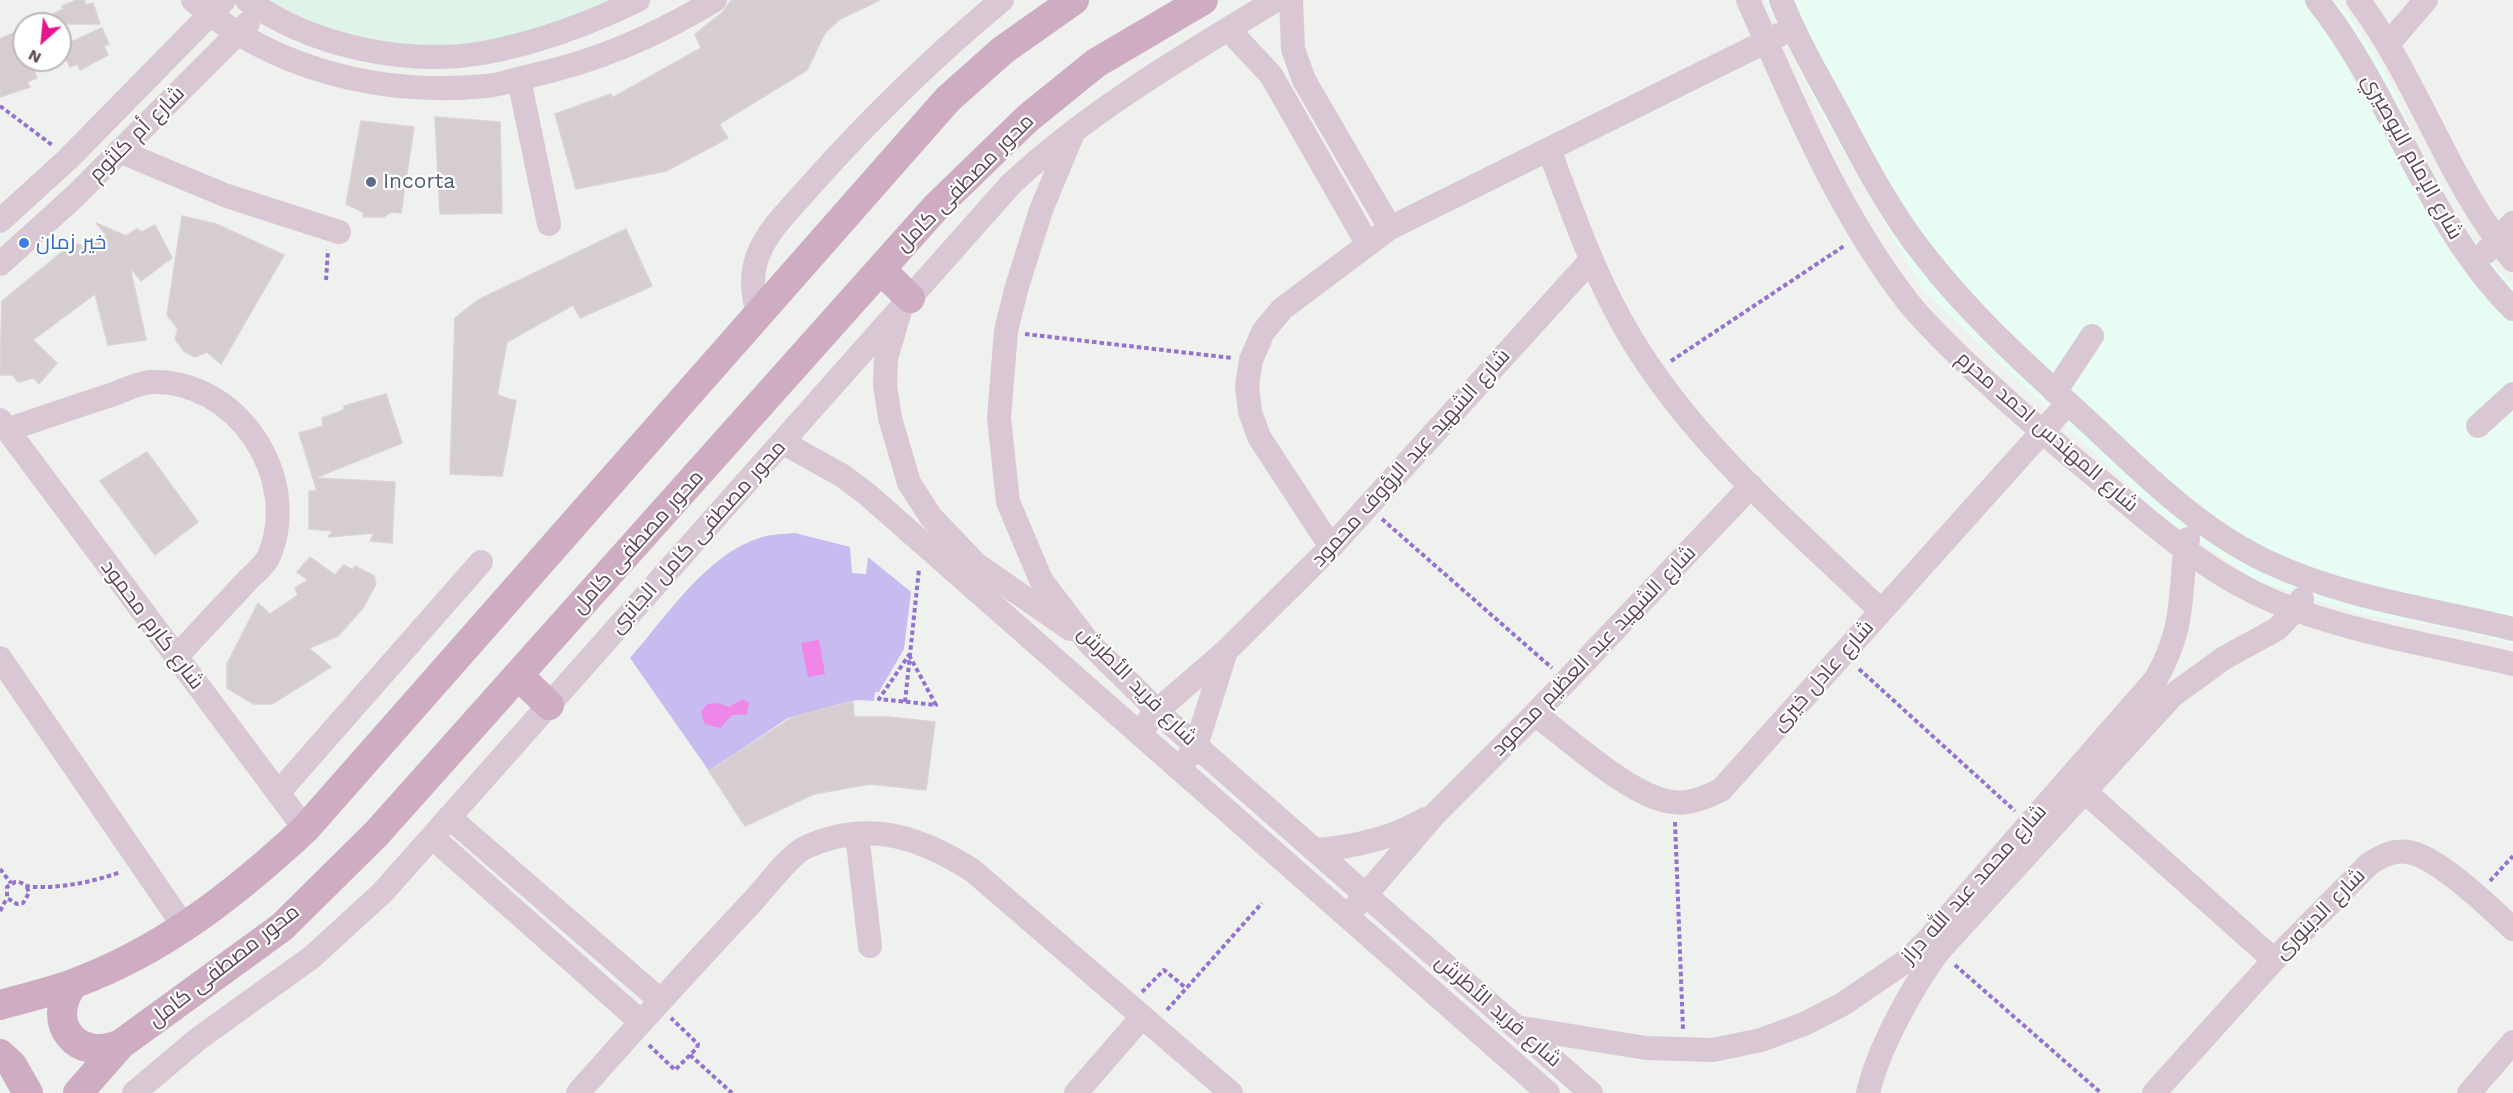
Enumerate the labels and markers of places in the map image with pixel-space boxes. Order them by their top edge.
place label: Incorta [383,169,455,195]
marker: Incorta [364,175,378,189]
place label: خير زمان [36,230,106,256]
marker: خير زمان [17,236,31,250]

